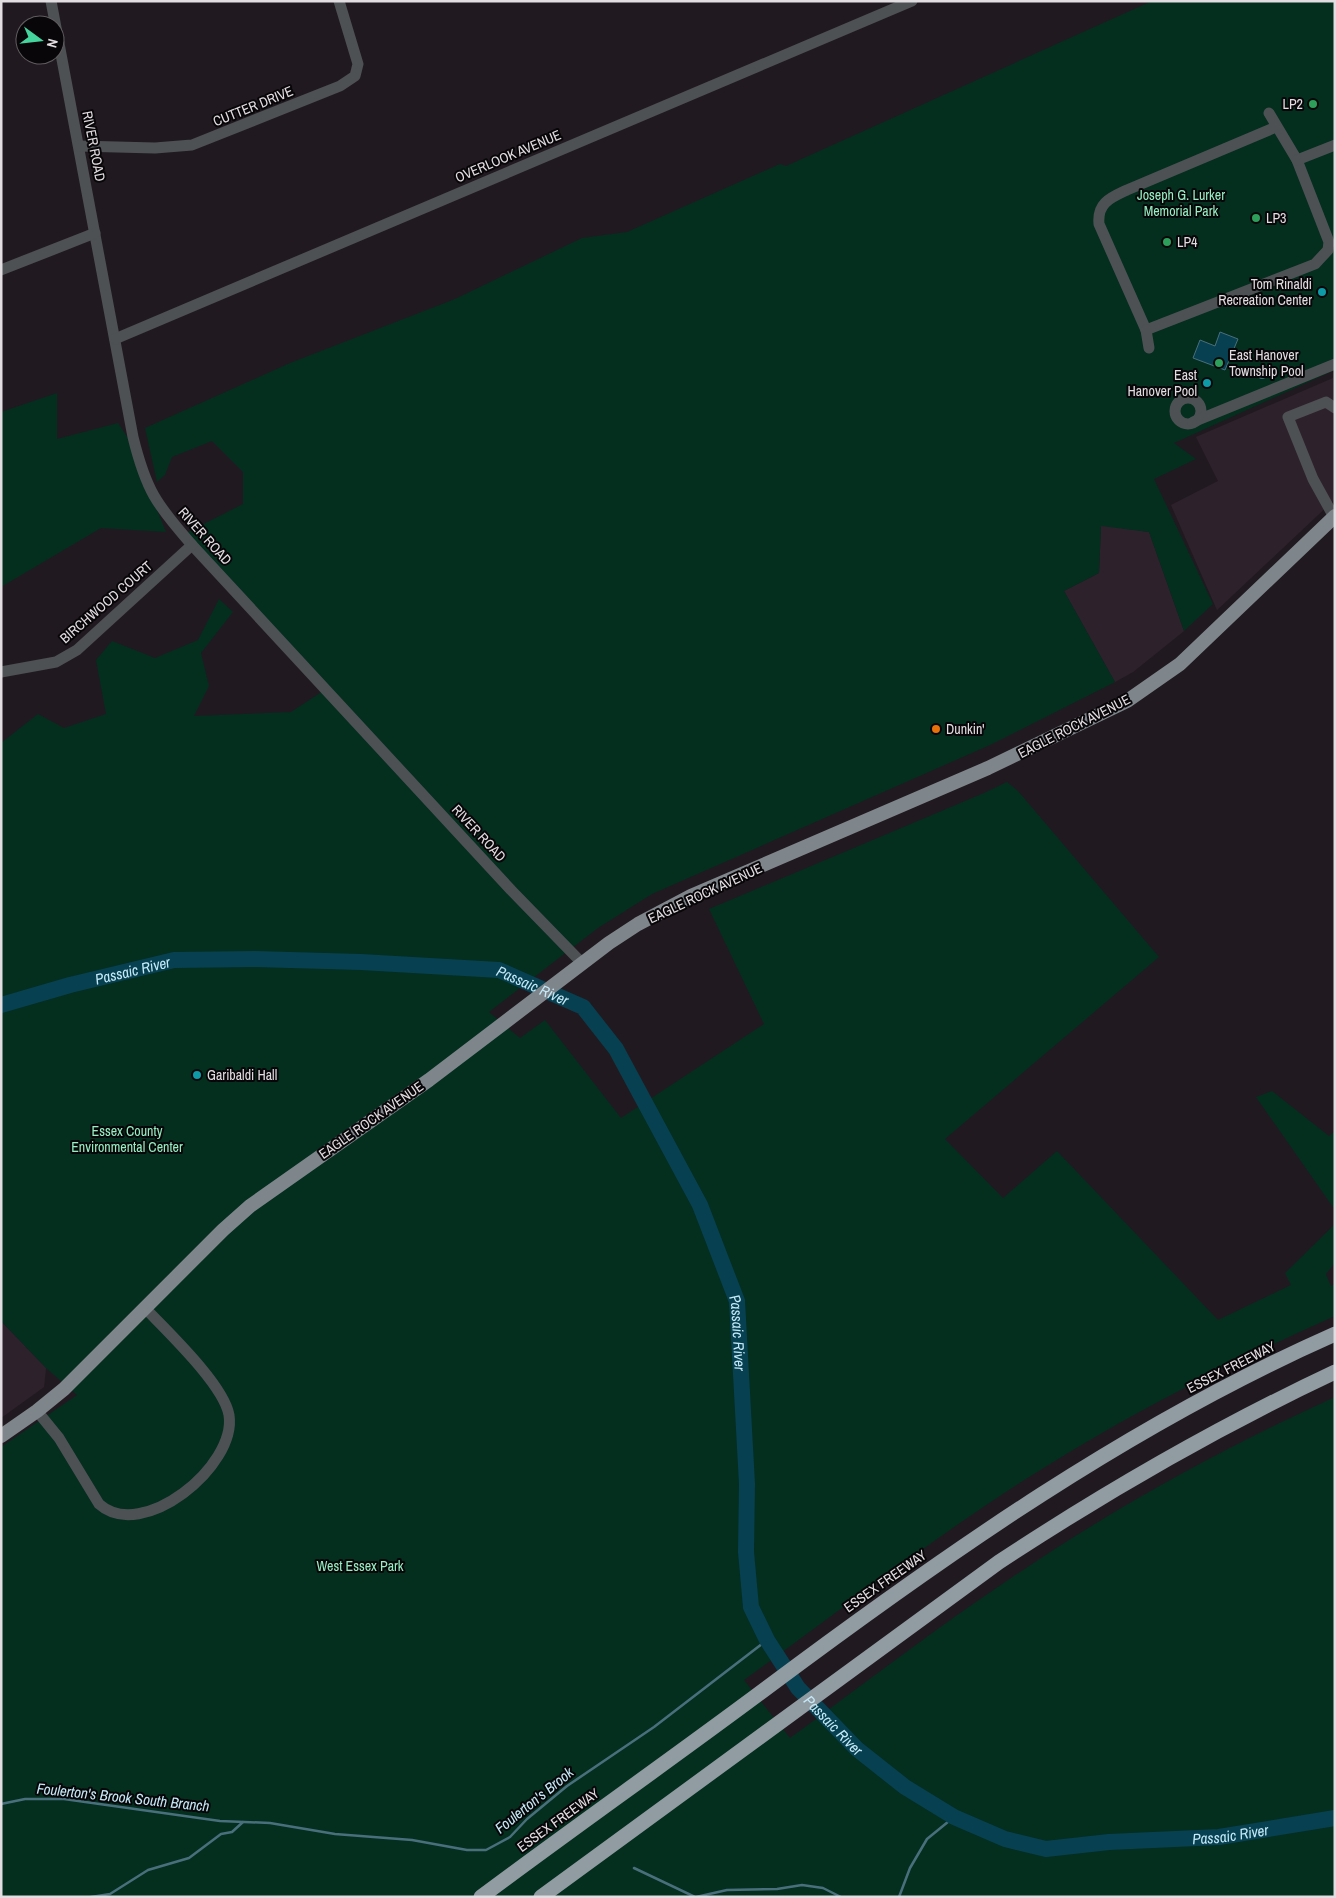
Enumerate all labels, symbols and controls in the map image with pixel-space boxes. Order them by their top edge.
north arrow [15,15,65,65]
text: N [43,37,62,50]
street label: CUTTER DRIVE [210,82,296,130]
place label: LP2 [1283,95,1303,113]
marker: LP2 [1307,98,1319,110]
street label: RIVER ROAD [78,109,110,183]
street label: OVERLOOK AVENUE [452,126,564,186]
park label: Joseph G. Lurker Memorial Park [1137,186,1225,220]
place label: LP3 [1266,209,1286,227]
marker: LP3 [1250,212,1262,224]
place label: LP4 [1177,233,1198,251]
marker: LP4 [1161,236,1173,248]
place label: Tom Rinaldi Recreation Center [1218,275,1312,309]
marker: Tom Rinaldi Recreation Center [1316,286,1328,298]
place label: East Hanover Township Pool [1229,346,1304,380]
marker: East Hanover Township Pool [1213,357,1225,369]
place label: East Hanover Pool [1127,366,1197,400]
marker: East Hanover Pool [1201,377,1213,389]
street label: RIVER ROAD [174,503,236,569]
street label: BIRCHWOOD COURT [56,557,156,647]
street label: EAGLE ROCK AVENUE [1015,690,1133,762]
place label: Dunkin' [946,720,985,738]
marker: Dunkin' [930,723,942,735]
street label: RIVER ROAD [448,801,510,865]
street label: EAGLE ROCK AVENUE [645,859,765,927]
water label: Passaic River [93,951,173,989]
water label: Passaic River [493,960,573,1010]
place label: Garibaldi Hall [207,1066,277,1084]
marker: Garibaldi Hall [191,1069,203,1081]
street label: EAGLE ROCK AVENUE [315,1077,427,1163]
park label: Essex County Environmental Center [71,1122,183,1156]
water label: Passaic River [725,1291,751,1372]
street label: ESSEX FREEWAY [1184,1337,1279,1397]
street label: ESSEX FREEWAY [840,1546,930,1616]
park label: West Essex Park [316,1557,404,1575]
water label: Passaic River [799,1690,868,1761]
water label: Foulerton's Brook [490,1761,578,1838]
water label: Foulerton's Brook South Branch [36,1777,211,1817]
street label: ESSEX FREEWAY [513,1784,603,1856]
water label: Passaic River [1192,1818,1271,1849]

